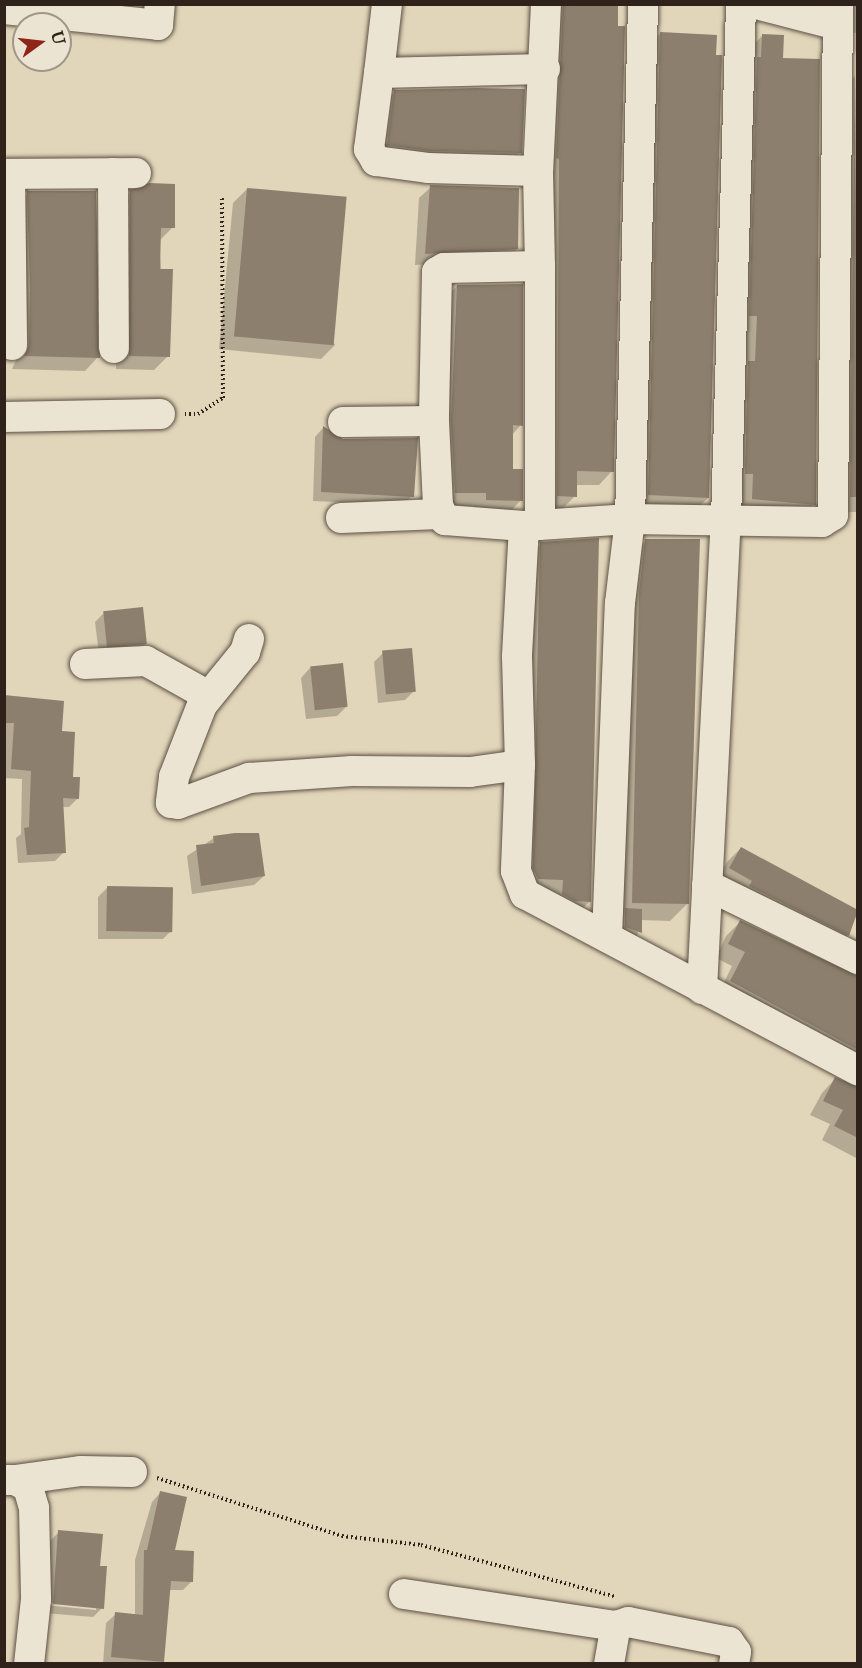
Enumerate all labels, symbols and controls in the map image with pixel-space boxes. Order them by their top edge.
north arrow [12,12,72,72]
text: U [46,29,69,47]

